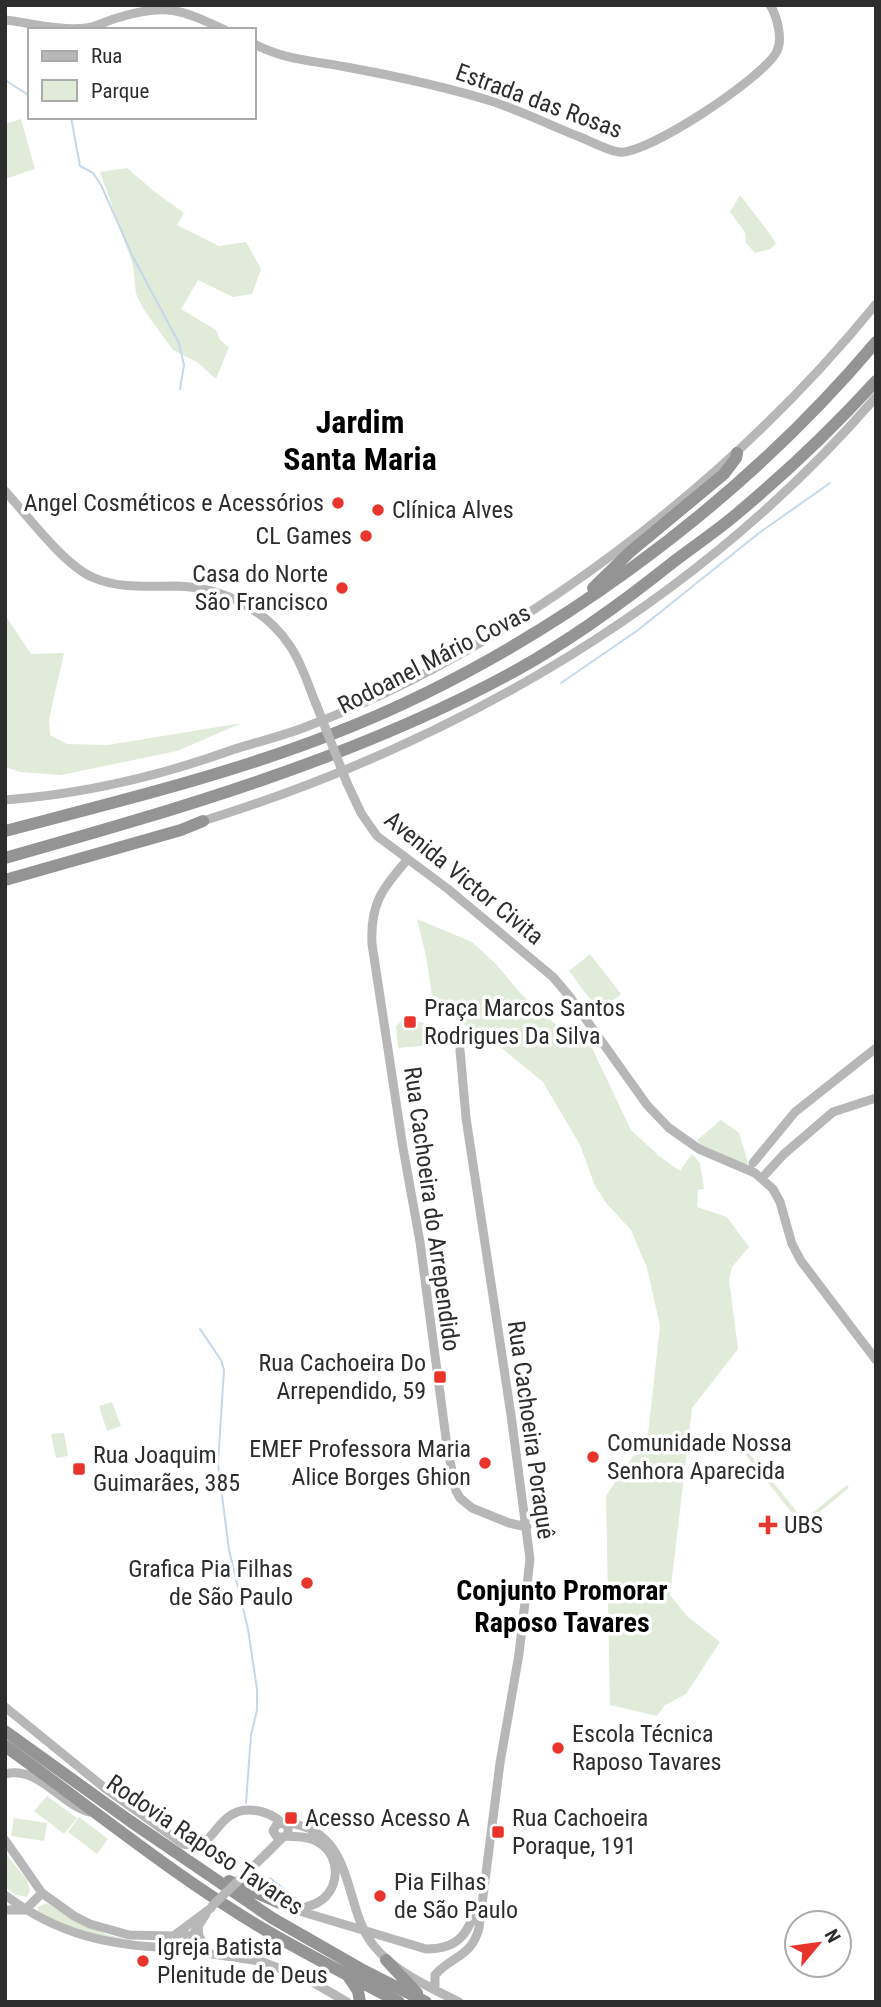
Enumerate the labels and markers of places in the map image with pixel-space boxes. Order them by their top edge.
place label: Angel Cosméticos e Acessórios [24,489,324,517]
marker: Angel Cosméticos e Acessórios [330,495,346,511]
place label: Clínica Alves [392,496,514,524]
marker: Clínica Alves [370,502,386,518]
place label: CL Games [256,522,352,550]
marker: CL Games [358,528,374,544]
place label: Casa do Norte São Francisco [192,560,328,616]
marker: Casa do Norte São Francisco [334,580,350,596]
place label: Praça Marcos Santos Rodrigues Da Silva [424,994,625,1050]
marker: Praça Marcos Santos Rodrigues Da Silva [402,1014,418,1030]
place label: Rua Cachoeira Do Arrependido, 59 [258,1349,426,1405]
marker: Rua Cachoeira Do Arrependido, 59 [432,1369,448,1385]
place label: Comunidade Nossa Senhora Aparecida [607,1429,792,1485]
place label: EMEF Professora Maria Alice Borges Ghion [249,1435,471,1491]
place label: Rua Joaquim Guimarães, 385 [93,1441,240,1497]
marker: Comunidade Nossa Senhora Aparecida [585,1449,601,1465]
marker: EMEF Professora Maria Alice Borges Ghion [477,1455,493,1471]
marker: Rua Joaquim Guimarães, 385 [71,1461,87,1477]
place label: UBS [784,1511,823,1539]
marker: UBS [758,1515,778,1535]
place label: Grafica Pia Filhas de São Paulo [128,1555,293,1611]
marker: Grafica Pia Filhas de São Paulo [299,1575,315,1591]
place label: Escola Técnica Raposo Tavares [572,1720,722,1776]
marker: Escola Técnica Raposo Tavares [550,1740,566,1756]
place label: Acesso Acesso A [305,1804,470,1832]
place label: Rua Cachoeira Poraque, 191 [512,1804,648,1860]
marker: Acesso Acesso A [283,1810,299,1826]
marker: Rua Cachoeira Poraque, 191 [490,1824,506,1840]
place label: Pia Filhas de São Paulo [394,1868,518,1924]
marker: Pia Filhas de São Paulo [372,1888,388,1904]
place label: Igreja Batista Plenitude de Deus [157,1933,328,1989]
marker: Igreja Batista Plenitude de Deus [135,1953,151,1969]

